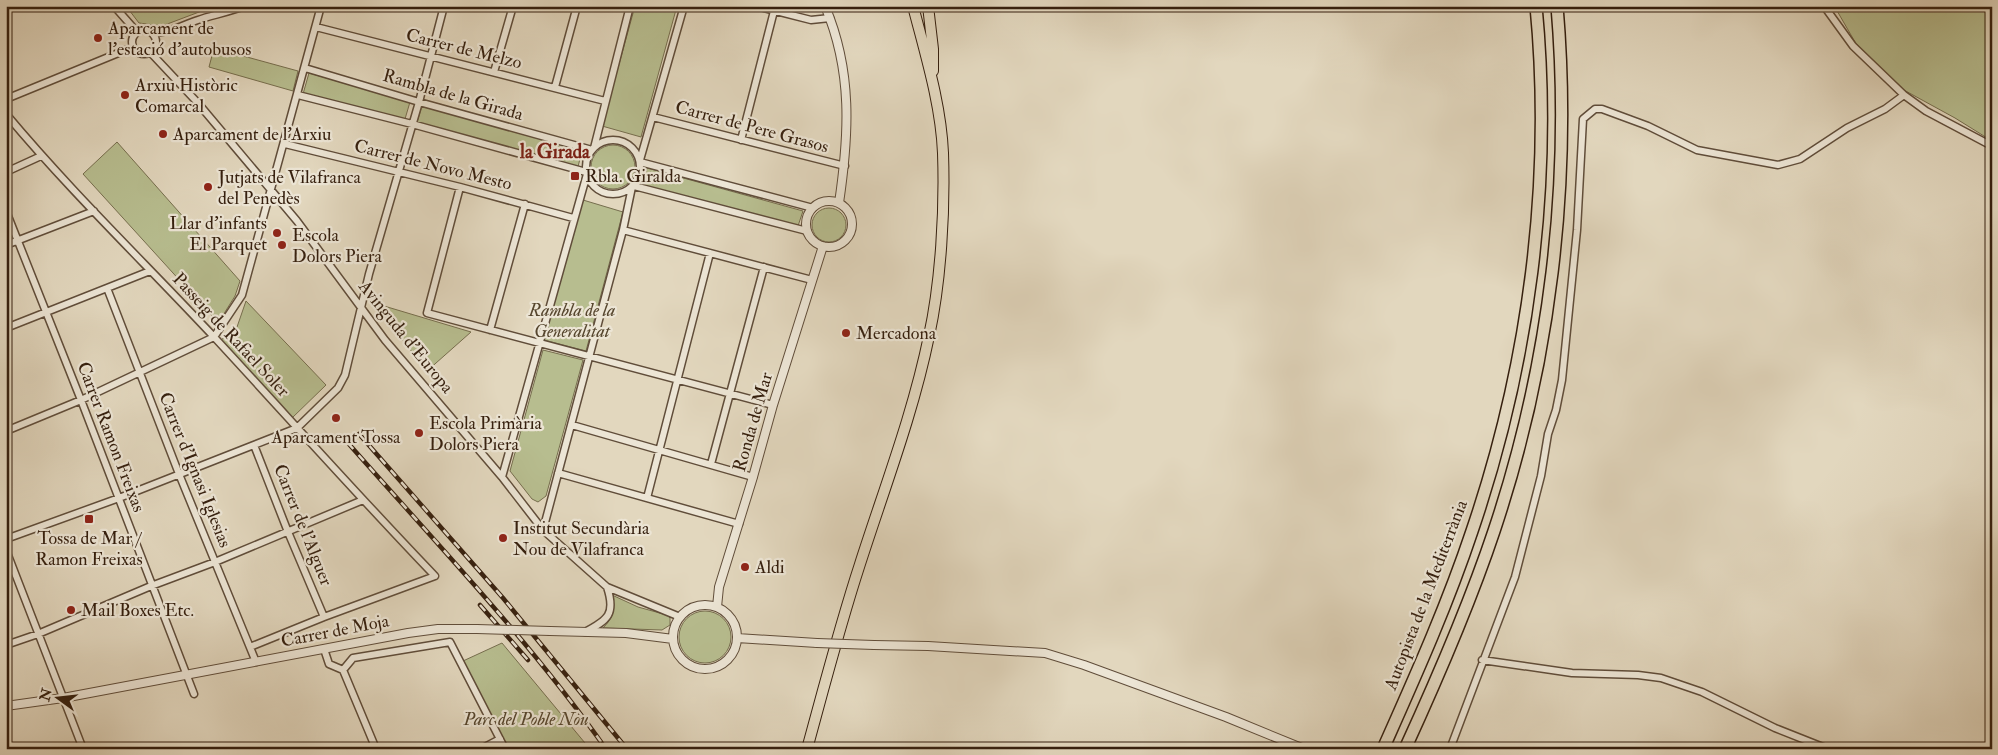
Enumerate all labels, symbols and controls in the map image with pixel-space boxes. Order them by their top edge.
place label: Aparcament de l'estació d'autobusos [107,17,251,61]
street label: Carrer de Melzo [404,23,525,75]
marker: Aparcament de l'estació d'autobusos [92,32,104,44]
street label: Rambla de la Girada [380,64,526,126]
place label: Arxiu Històric Comarcal [134,74,238,118]
marker: Arxiu Històric Comarcal [119,89,131,101]
street label: Carrer de Pere Grasos [673,95,831,159]
place label: Aparcament de l'Arxiu [172,123,331,146]
marker: Aparcament de l'Arxiu [157,128,169,140]
street label: Carrer de Novo Mesto [352,134,514,196]
district label: la Girada [519,140,591,164]
place label: Rbla. Giralda [585,165,682,188]
place label: Jutjats de Vilafranca del Penedès [217,166,361,210]
marker: Rbla. Giralda [569,170,581,182]
marker: Jutjats de Vilafranca del Penedès [202,181,214,193]
place label: Llar d'infants El Parquet [170,212,267,256]
place label: Escola Dolors Piera [292,224,382,268]
marker: Llar d'infants El Parquet [271,227,283,239]
marker: Escola Dolors Piera [276,239,288,251]
street label: Passeig de Rafael Soler [167,268,295,402]
street label: Avinguda d'Europa [353,275,459,399]
park label: Rambla de la Generalitat [528,299,615,343]
place label: Mercadona [856,322,937,345]
marker: Mercadona [840,327,852,339]
street label: Carrer Ramon Freixas [72,359,150,515]
street label: Ronda de Mar [728,369,778,474]
street label: Carrer d'Ignasi Iglesias [153,389,237,551]
marker: Aparcament Tossa [330,412,342,424]
place label: Escola Primària Dolors Piera [429,412,542,456]
place label: Aparcament Tossa [271,426,401,449]
marker: Escola Primària Dolors Piera [413,427,425,439]
street label: Carrer de l'Alguer [268,461,338,589]
street label: Autopista de la Mediterrània [1379,496,1473,694]
marker: Tossa de Mar / Ramon Freixas [83,513,95,525]
place label: Institut Secundària Nou de Vilafranca [513,517,650,561]
place label: Tossa de Mar / Ramon Freixas [35,527,143,571]
marker: Institut Secundària Nou de Vilafranca [497,532,509,544]
place label: Aldi [754,556,785,579]
marker: Aldi [739,561,751,573]
place label: Mail Boxes Etc. [81,599,194,622]
marker: Mail Boxes Etc. [65,604,77,616]
street label: Carrer de Moja [279,609,391,653]
north arrow [32,672,82,722]
text: N [36,686,56,704]
park label: Parc del Poble Nou [462,708,589,731]

